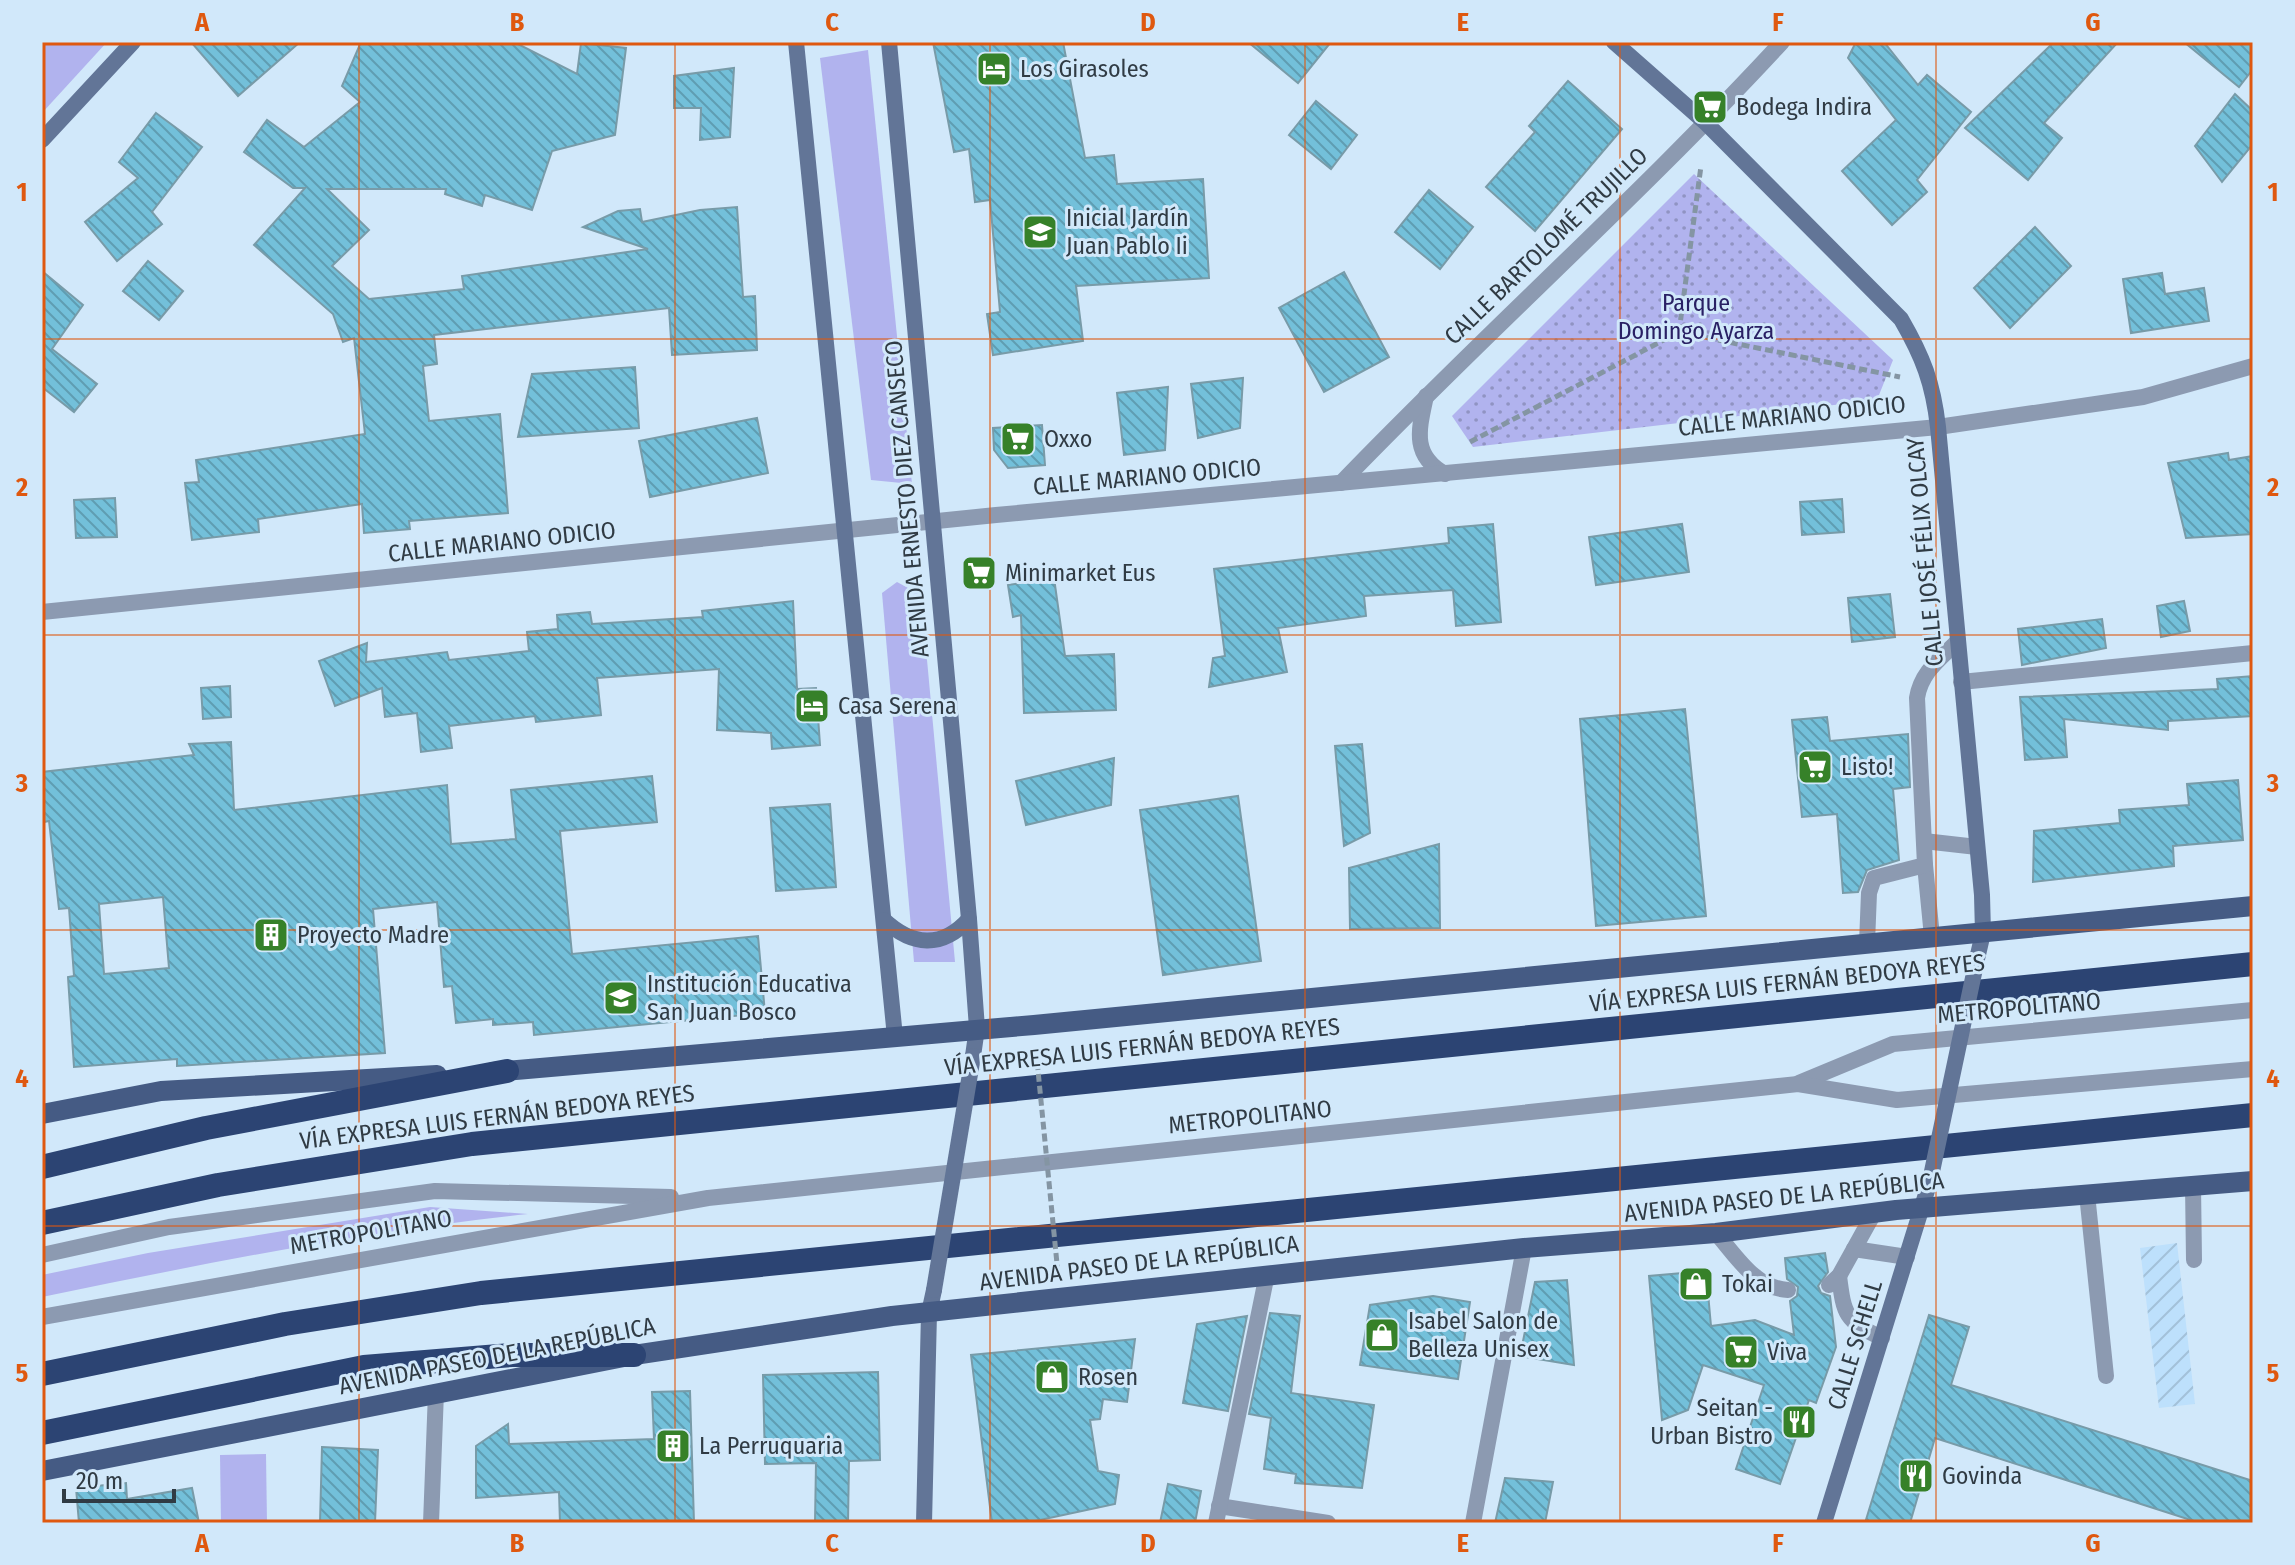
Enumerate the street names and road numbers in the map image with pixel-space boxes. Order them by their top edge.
street label: CALLE BARTOLOMÉ TRUJILLO [1438,141,1653,350]
street label: AVENIDA ERNESTO DIEZ CANSECO [879,339,935,659]
street label: CALLE MARIANO ODICIO [1677,390,1907,442]
street label: CALLE JOSÉ FÉLIX OLCAY [1900,436,1949,668]
street label: CALLE MARIANO ODICIO [1032,453,1262,501]
street label: CALLE MARIANO ODICIO [387,516,617,568]
street label: VÍA EXPRESA LUIS FERNÁN BEDOYA REYES [1588,947,1986,1018]
street label: METROPOLITANO [1936,987,2102,1029]
street label: VÍA EXPRESA LUIS FERNÁN BEDOYA REYES [943,1011,1341,1082]
street label: VÍA EXPRESA LUIS FERNÁN BEDOYA REYES [298,1078,696,1155]
street label: METROPOLITANO [1167,1095,1333,1139]
street label: AVENIDA PASEO DE LA REPÚBLICA [1623,1165,1946,1228]
street label: METROPOLITANO [288,1204,454,1260]
street label: AVENIDA PASEO DE LA REPÚBLICA [978,1228,1301,1296]
street label: CALLE SCHELL [1822,1276,1888,1413]
street label: AVENIDA PASEO DE LA REPÚBLICA [336,1311,658,1400]

